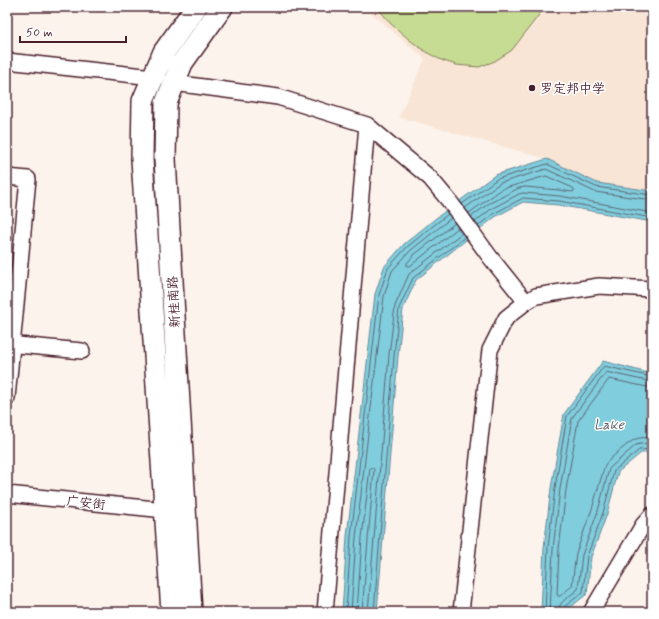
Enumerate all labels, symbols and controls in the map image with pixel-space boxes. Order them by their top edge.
scale bar [20,18,126,44]
text: 50 m [26,25,53,41]
place label: 罗定邦中学 [540,81,605,98]
marker: 罗定邦中学 [527,83,537,93]
street label: 新桂南路 [165,276,184,328]
water label: Lake [594,416,625,434]
street label: 广安街 [66,493,106,514]

